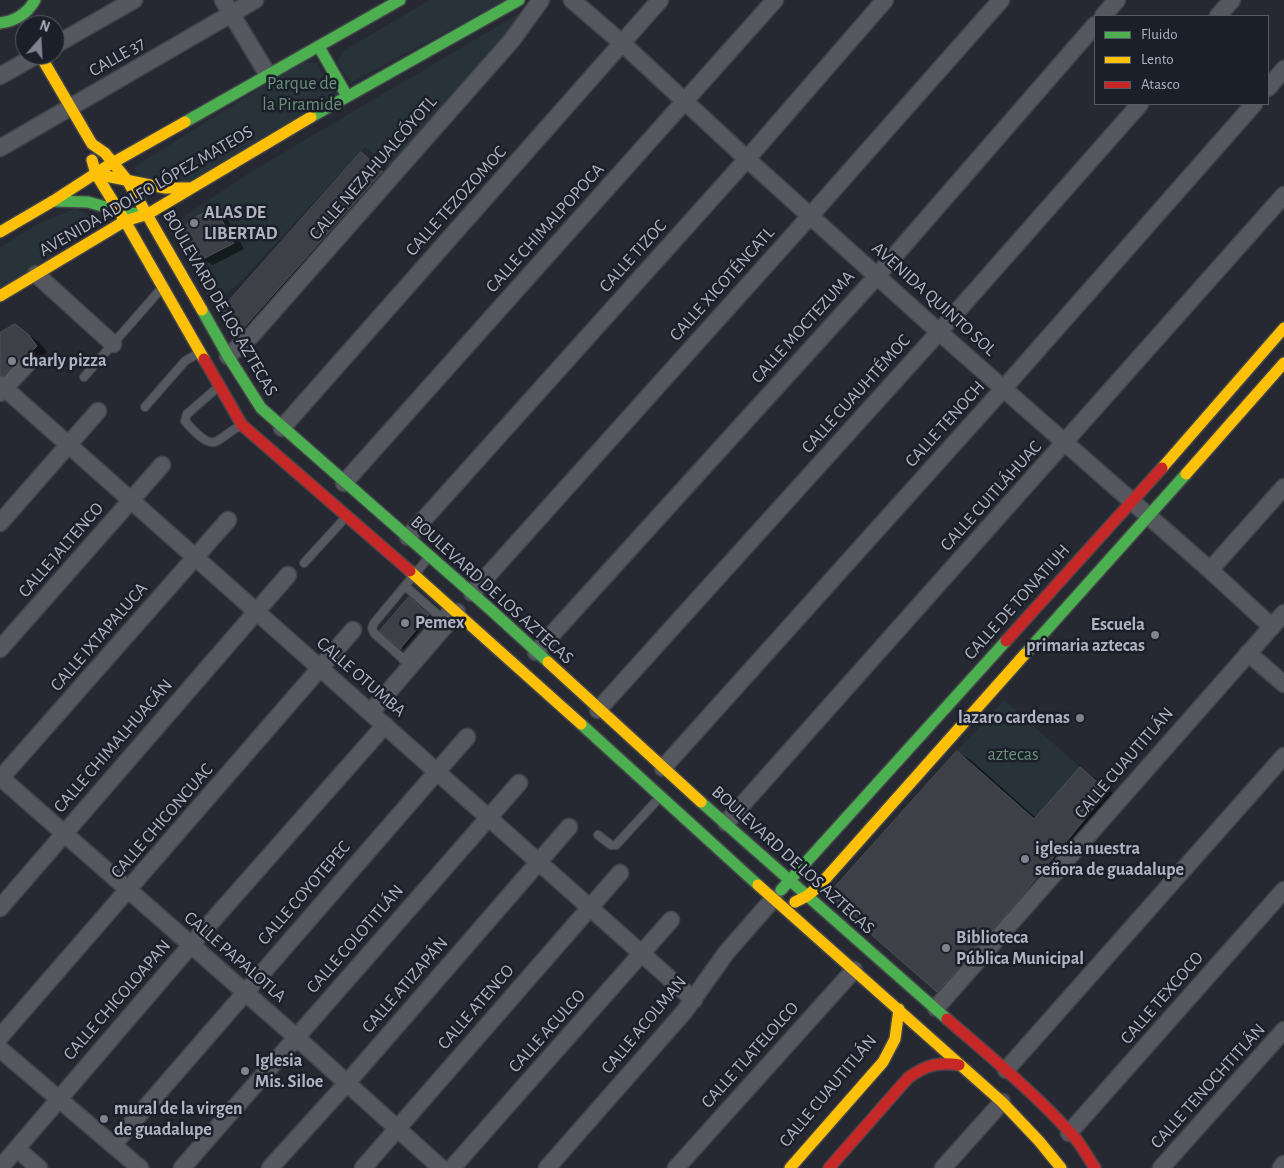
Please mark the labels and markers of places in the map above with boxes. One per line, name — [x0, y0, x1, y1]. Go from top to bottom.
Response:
place label: ALAS DE LIBERTAD — [204, 202, 278, 244]
marker: ALAS DE LIBERTAD — [188, 217, 200, 229]
place label: charly pizza — [22, 350, 107, 372]
marker: charly pizza — [6, 355, 18, 367]
place label: Pemex — [415, 612, 464, 634]
place label: Escuela primaria aztecas — [1026, 614, 1145, 656]
marker: Pemex — [399, 617, 411, 629]
marker: Escuela primaria aztecas — [1149, 629, 1161, 641]
place label: lazaro cardenas — [958, 707, 1070, 729]
marker: lazaro cardenas — [1074, 712, 1086, 724]
place label: iglesia nuestra señora de guadalupe — [1035, 838, 1184, 881]
marker: iglesia nuestra señora de guadalupe — [1019, 853, 1031, 865]
place label: Biblioteca Pública Municipal — [956, 927, 1084, 970]
marker: Biblioteca Pública Municipal — [940, 942, 952, 954]
place label: Iglesia Mis. Siloe — [255, 1050, 323, 1092]
marker: Iglesia Mis. Siloe — [239, 1065, 251, 1077]
place label: mural de la virgen de guadalupe — [114, 1098, 243, 1140]
marker: mural de la virgen de guadalupe — [98, 1113, 110, 1125]

